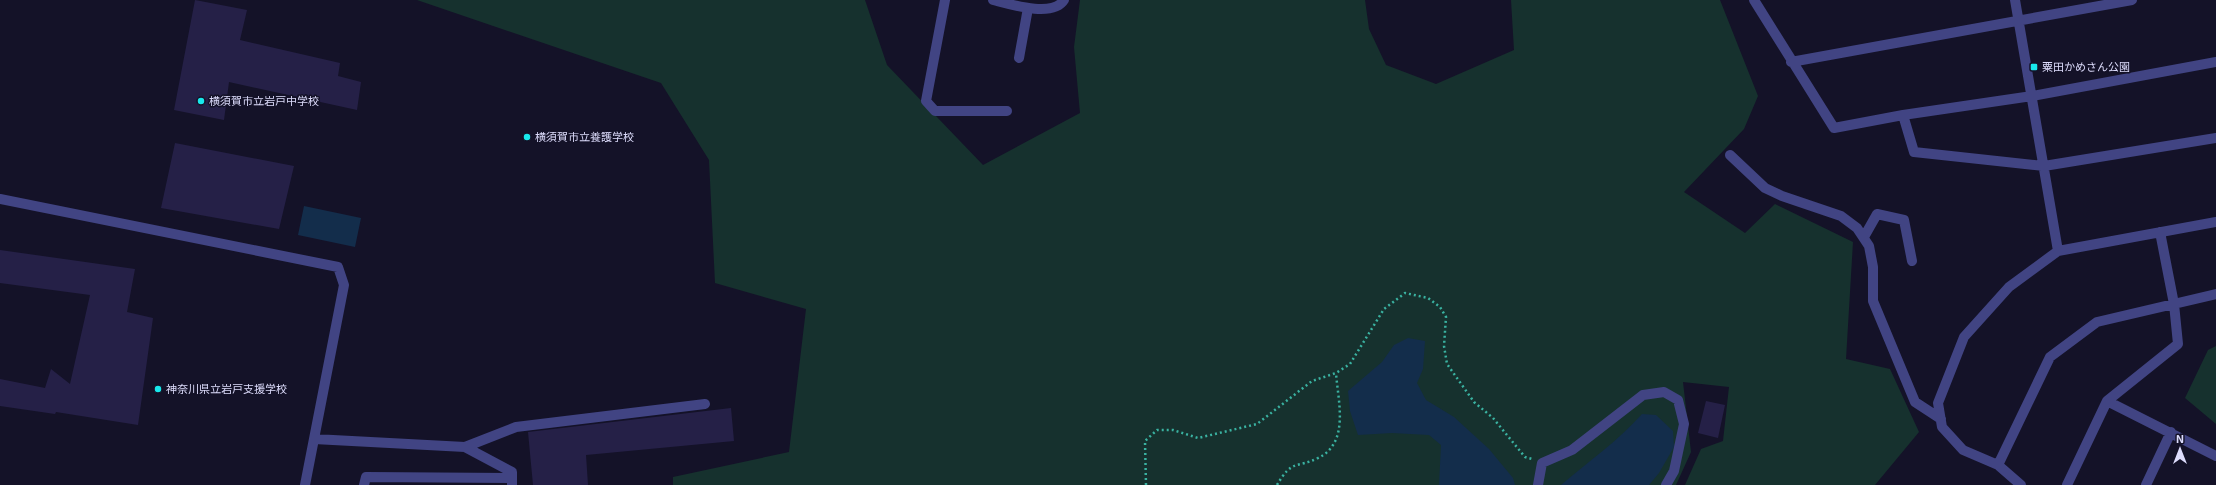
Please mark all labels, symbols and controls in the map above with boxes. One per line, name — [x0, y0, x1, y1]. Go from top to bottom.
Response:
place label: 粟田かめさん公園 — [2042, 60, 2130, 73]
marker: 粟田かめさん公園 — [2029, 62, 2039, 72]
place label: 横須賀市立岩戸中学校 — [209, 94, 319, 107]
marker: 横須賀市立岩戸中学校 — [196, 96, 206, 106]
place label: 横須賀市立養護学校 — [535, 130, 634, 143]
marker: 横須賀市立養護学校 — [522, 132, 532, 142]
place label: 神奈川県立岩戸支援学校 — [166, 382, 287, 395]
marker: 神奈川県立岩戸支援学校 — [153, 384, 163, 394]
north arrow — [2160, 429, 2200, 469]
text: N — [2176, 432, 2184, 445]

